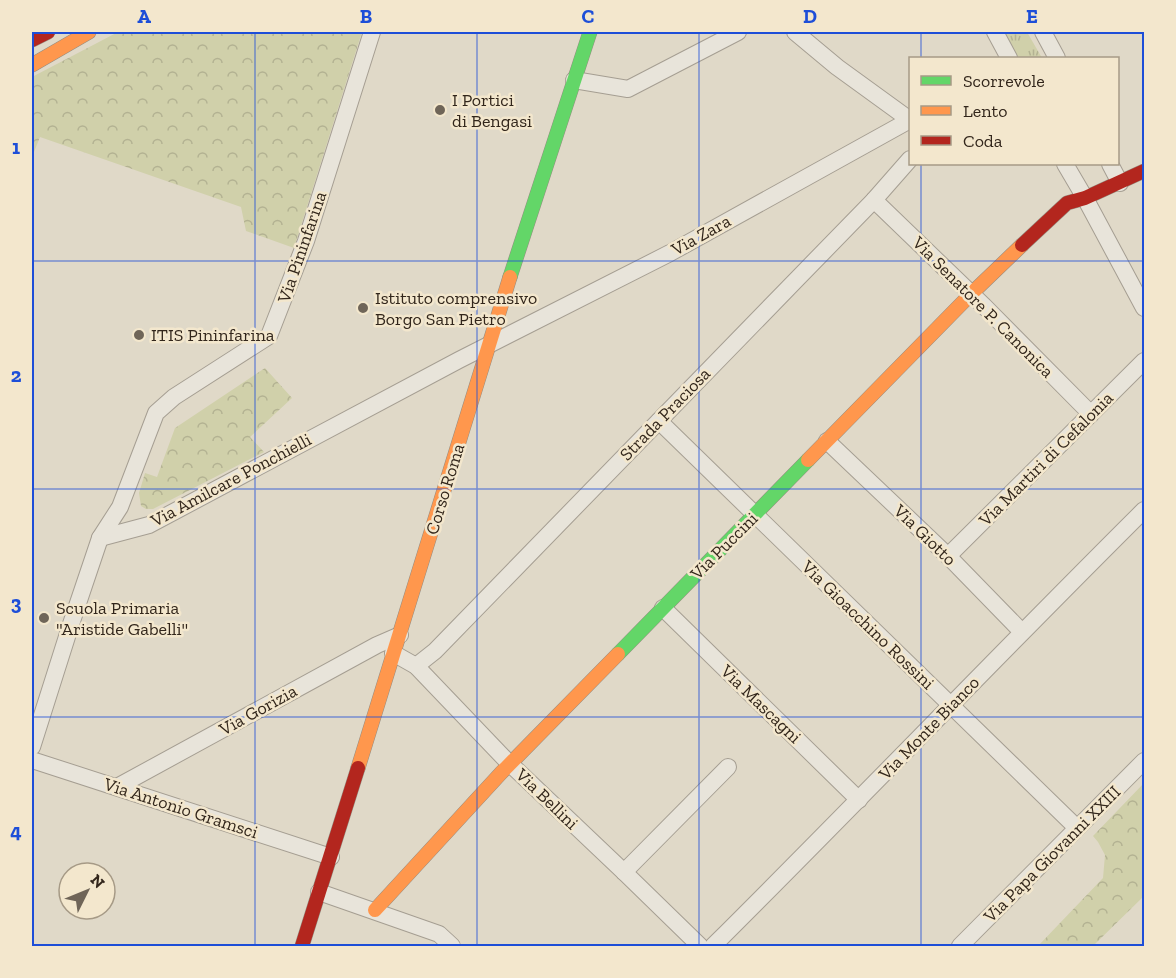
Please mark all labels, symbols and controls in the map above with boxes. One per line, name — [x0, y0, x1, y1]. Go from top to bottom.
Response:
text: A — [137, 4, 151, 28]
text: B — [360, 4, 372, 28]
text: C — [582, 4, 595, 28]
text: D — [803, 4, 817, 28]
text: E — [1026, 4, 1038, 28]
legend — [909, 57, 1119, 165]
text: Scorrevole — [963, 70, 1045, 92]
place label: I Portici di Bengasi — [452, 89, 532, 132]
text: Lento — [963, 100, 1008, 122]
marker: I Portici di Bengasi — [433, 103, 447, 117]
text: Coda — [963, 130, 1003, 152]
text: 1 — [12, 135, 20, 159]
street label: Via Pininfarina — [272, 188, 331, 306]
street label: Via Zara — [667, 210, 735, 261]
street label: Via Senatore P. Canonica — [907, 231, 1059, 383]
place label: Istituto comprensivo Borgo San Pietro — [375, 287, 537, 330]
marker: Istituto comprensivo Borgo San Pietro — [356, 301, 370, 315]
place label: ITIS Pininfarina — [151, 324, 275, 346]
marker: ITIS Pininfarina — [132, 328, 146, 342]
text: 2 — [11, 363, 22, 387]
street label: Strada Praciosa — [615, 363, 715, 465]
street label: Via Martiri di Cefalonia — [973, 387, 1118, 532]
street label: Via Amilcare Ponchielli — [146, 428, 315, 532]
street label: Corso Roma — [421, 441, 469, 537]
street label: Via Giotto — [888, 499, 961, 570]
street label: Via Puccini — [685, 508, 762, 585]
street label: Via Gioacchino Rossini — [796, 555, 939, 694]
text: 3 — [11, 591, 22, 615]
place label: Scuola Primaria "Aristide Gabelli" — [56, 597, 188, 640]
marker: Scuola Primaria "Aristide Gabelli" — [37, 611, 51, 625]
street label: Via Mascagni — [715, 659, 806, 748]
street label: Via Monte Bianco — [873, 672, 984, 785]
street label: Via Gorizia — [214, 680, 301, 741]
street label: Via Bellini — [510, 763, 583, 834]
street label: Via Antonio Gramsci — [100, 772, 261, 843]
street label: Via Papa Giovanni XXIII — [978, 781, 1125, 928]
text: 4 — [10, 819, 22, 843]
north arrow — [57, 861, 117, 921]
text: N — [87, 870, 109, 892]

